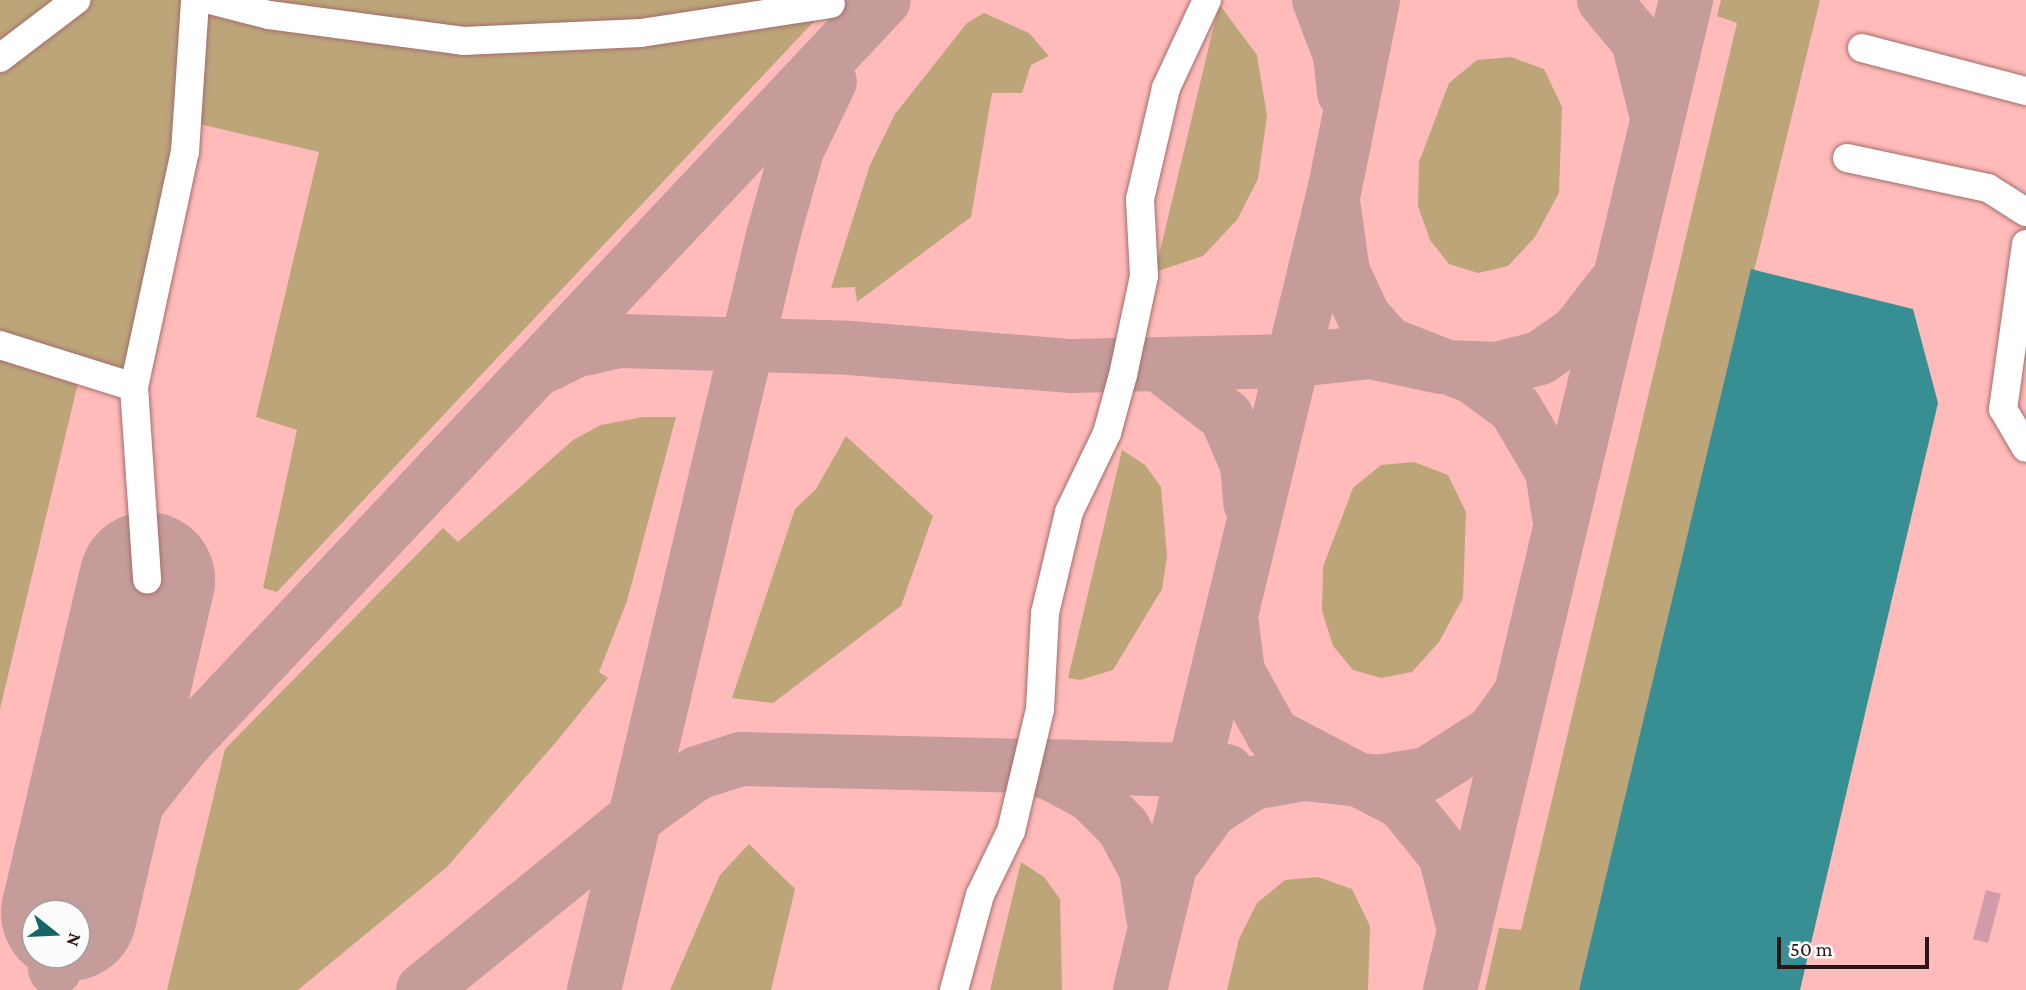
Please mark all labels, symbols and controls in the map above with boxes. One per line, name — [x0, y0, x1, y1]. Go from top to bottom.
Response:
north arrow — [21, 899, 91, 969]
scale bar — [1781, 923, 1933, 967]
text: N — [63, 931, 87, 949]
text: 50 m — [1790, 937, 1833, 961]

